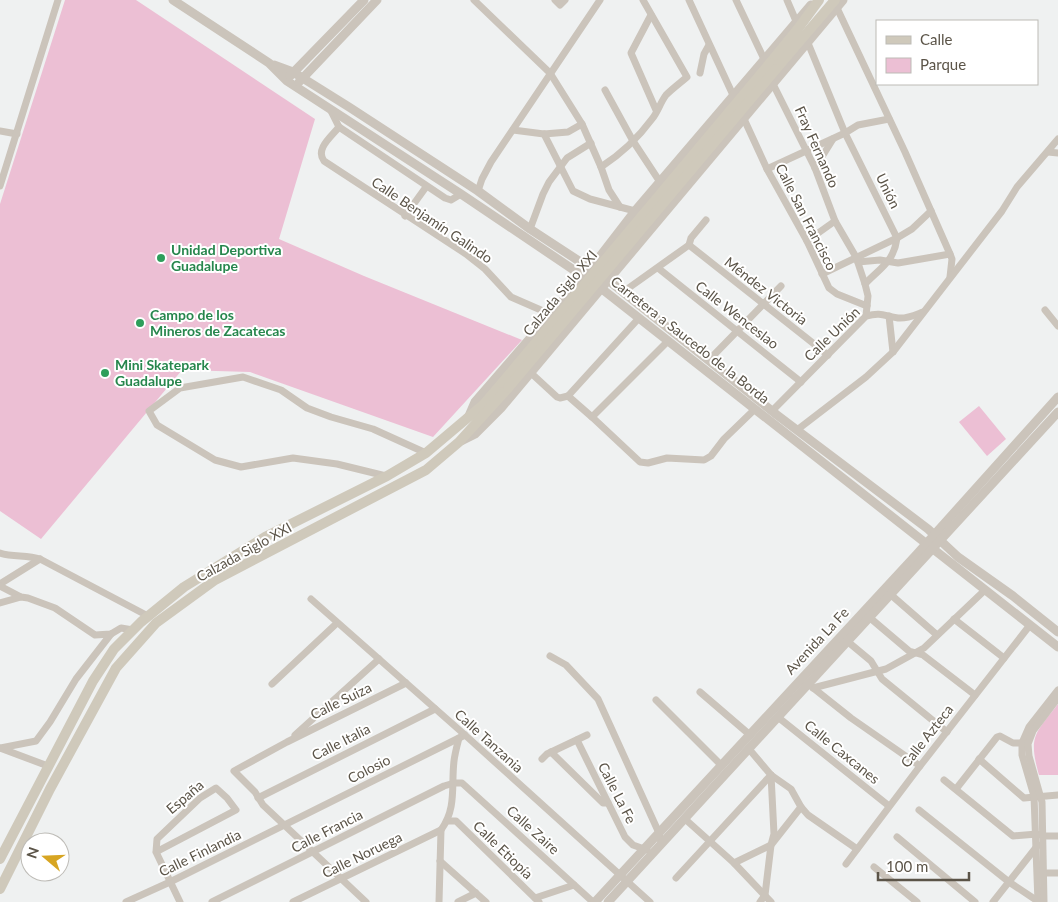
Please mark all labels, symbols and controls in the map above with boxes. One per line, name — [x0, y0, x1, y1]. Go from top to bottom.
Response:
legend — [876, 20, 1038, 85]
text: Calle — [920, 30, 953, 48]
text: Parque — [920, 55, 966, 73]
street label: Fray Fernando — [792, 103, 843, 190]
street label: Calle San Francisco — [772, 161, 841, 273]
street label: Unión — [873, 170, 904, 211]
street label: Calle Benjamín Galindo — [369, 173, 496, 266]
place label: Unidad Deportiva Guadalupe — [171, 241, 282, 274]
street label: Calzada Siglo XXI — [519, 246, 600, 339]
marker: Unidad Deportiva Guadalupe — [155, 252, 167, 264]
street label: Méndez Victoria — [721, 253, 811, 328]
street label: Carretera a Saucedo de la Borda — [608, 272, 773, 407]
street label: Calle Wenceslao — [692, 277, 782, 352]
street label: Calle Unión — [800, 303, 863, 364]
place label: Campo de los Mineros de Zacatecas — [150, 306, 285, 339]
marker: Campo de los Mineros de Zacatecas — [134, 317, 146, 329]
place label: Mini Skatepark Guadalupe — [115, 356, 210, 389]
marker: Mini Skatepark Guadalupe — [99, 367, 111, 379]
street label: Calzada Siglo XXI — [193, 518, 294, 585]
street label: Avenida La Fe — [781, 604, 852, 678]
street label: Calle Suiza — [307, 678, 374, 723]
street label: Calle Azteca — [897, 701, 956, 771]
street label: Calle Tanzania — [452, 705, 527, 776]
street label: Calle Caxcanes — [801, 716, 883, 787]
street label: Calle Italia — [309, 720, 373, 763]
street label: Colosio — [345, 751, 393, 787]
street label: Calle La Fe — [595, 759, 640, 826]
street label: España — [163, 776, 207, 817]
street label: Calle Zaire — [504, 802, 563, 858]
street label: Calle Francia — [288, 805, 365, 856]
street label: Calle Etiopía — [470, 817, 537, 882]
street label: Calle Finlandia — [156, 825, 244, 880]
street label: Calle Noruega — [319, 828, 405, 881]
north arrow — [20, 832, 70, 882]
text: N — [22, 845, 42, 860]
scale bar — [878, 850, 969, 882]
text: 100 m — [886, 857, 928, 875]

